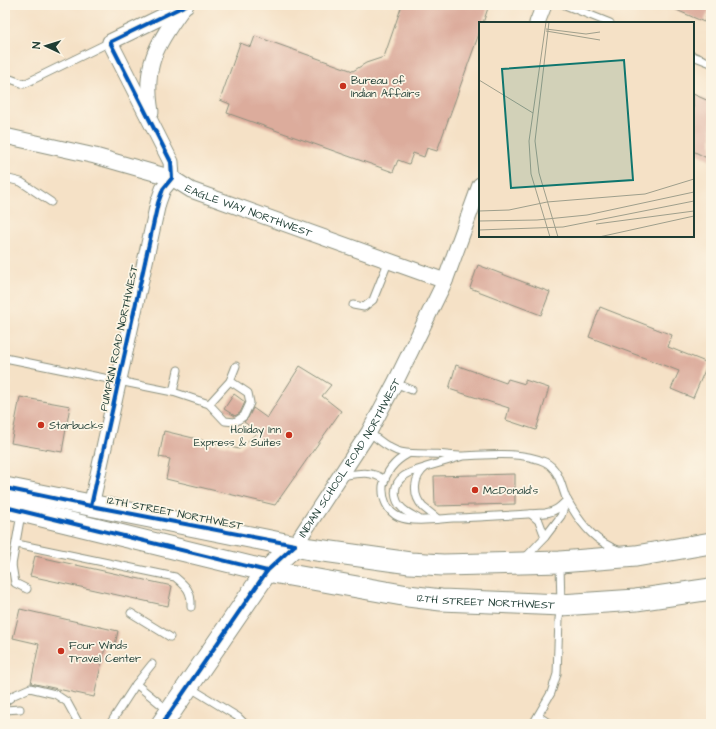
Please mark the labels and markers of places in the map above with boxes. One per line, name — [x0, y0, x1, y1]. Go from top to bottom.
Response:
place label: Bureau of Indian Affairs — [351, 73, 420, 101]
marker: Bureau of Indian Affairs — [338, 81, 348, 91]
place label: Starbucks — [49, 418, 104, 433]
marker: Starbucks — [36, 420, 46, 430]
place label: Holiday Inn Express & Suites — [194, 422, 281, 450]
marker: Holiday Inn Express & Suites — [284, 430, 294, 440]
place label: McDonald's — [483, 483, 539, 498]
marker: McDonald's — [470, 485, 480, 495]
place label: Four Winds Travel Center — [69, 638, 141, 666]
marker: Four Winds Travel Center — [56, 646, 66, 656]

